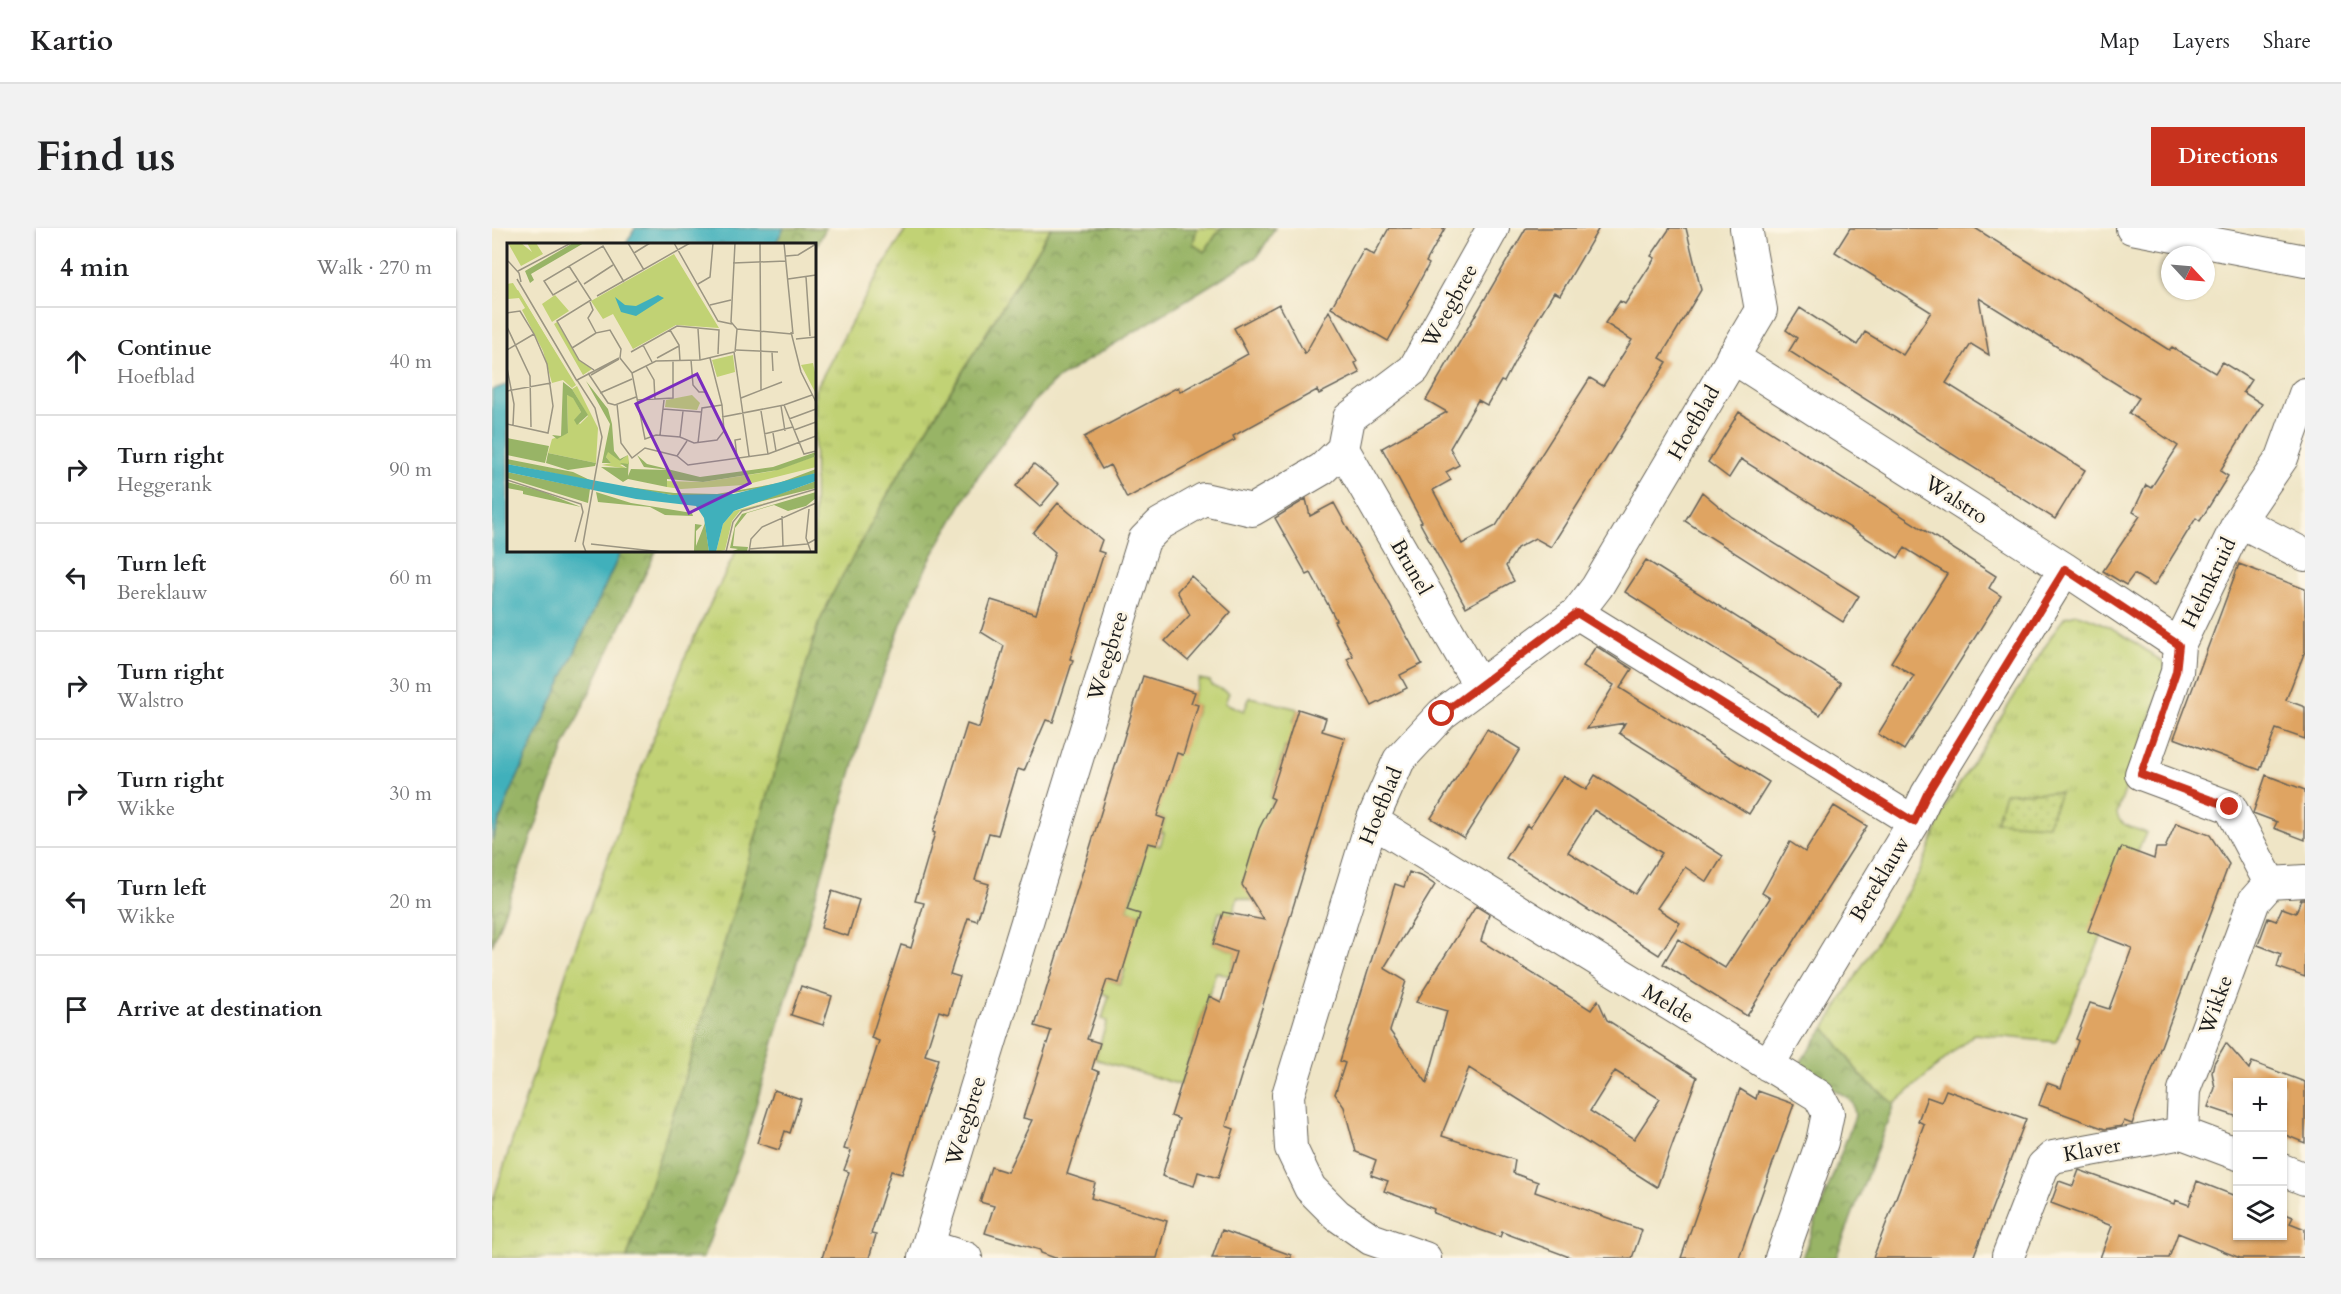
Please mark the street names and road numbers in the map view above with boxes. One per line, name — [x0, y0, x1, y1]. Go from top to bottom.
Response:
street label: Weegbree — [1415, 259, 1485, 354]
street label: Hoefblad — [1661, 380, 1727, 466]
street label: Walstro — [1918, 468, 1993, 531]
street label: Helmkruid — [2175, 533, 2243, 633]
street label: Brunel — [1383, 534, 1439, 600]
street label: Weegbree — [1080, 608, 1135, 705]
street label: Hoefblad — [1352, 763, 1410, 849]
street label: Bereklauw — [1843, 831, 1917, 927]
street label: Wikke — [2192, 971, 2240, 1040]
street label: Melde — [1637, 977, 1699, 1031]
street label: Weegbree — [938, 1073, 993, 1170]
street label: Klaver — [2061, 1131, 2123, 1169]

